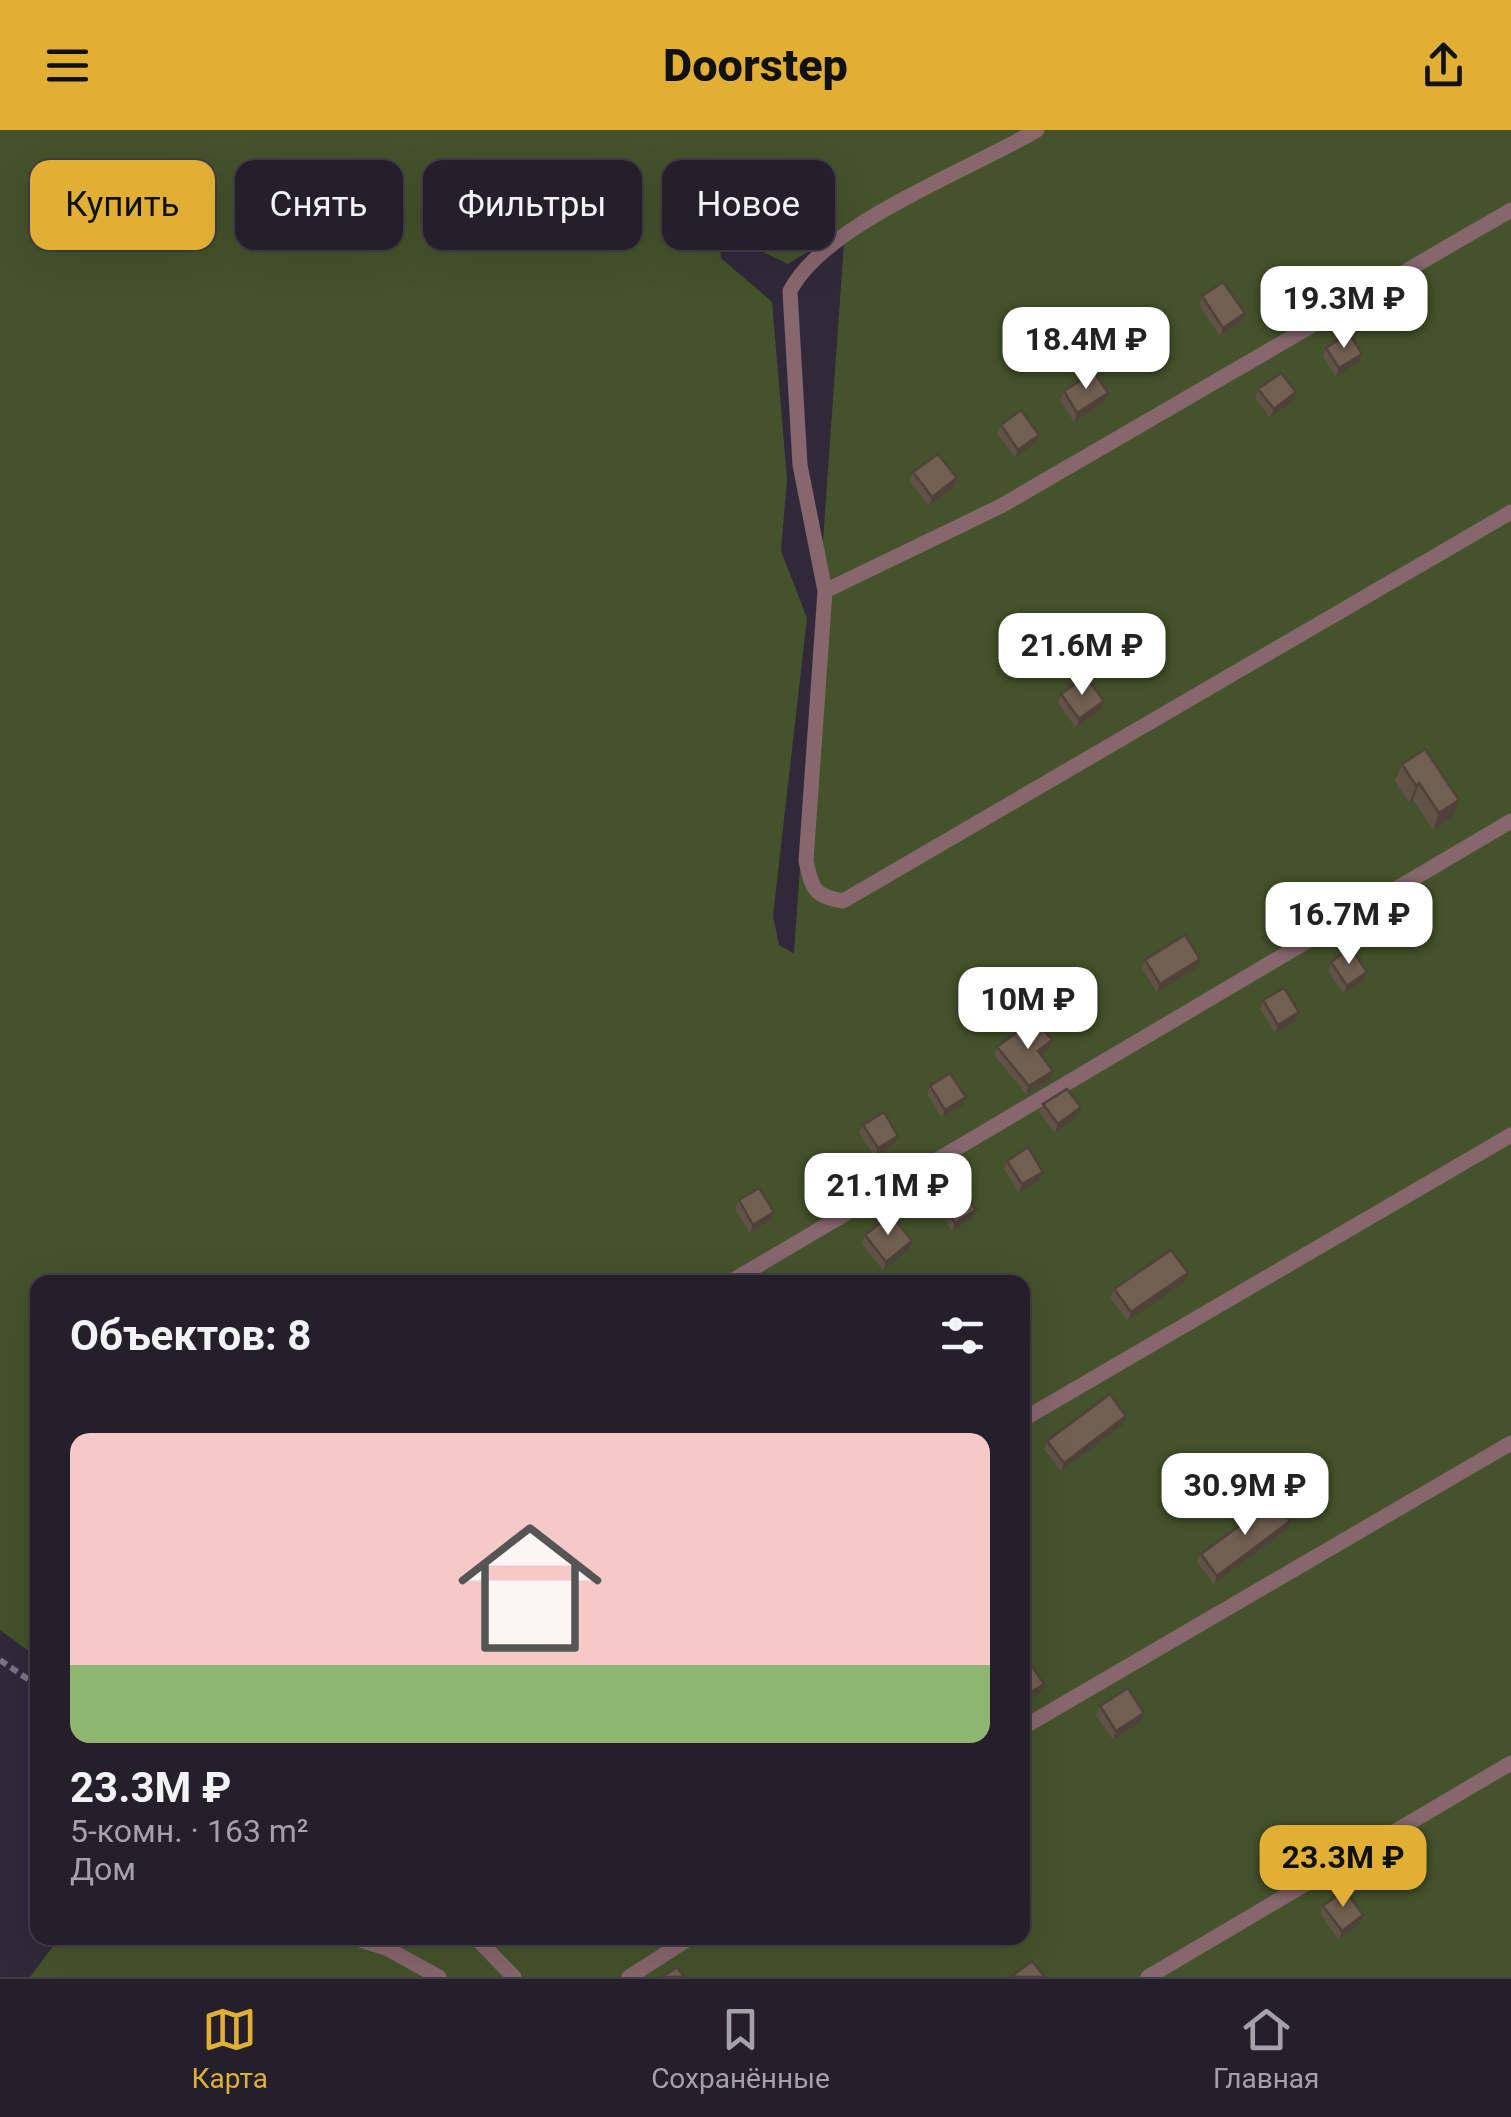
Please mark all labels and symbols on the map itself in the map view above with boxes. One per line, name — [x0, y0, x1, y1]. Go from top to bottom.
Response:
pin: 19.3M ₽ — [1252, 266, 1436, 351]
pin: 18.4M ₽ — [994, 307, 1178, 392]
pin: 21.6M ₽ — [990, 613, 1174, 698]
pin: 16.7M ₽ — [1257, 882, 1441, 967]
pin: 10M ₽ — [958, 967, 1098, 1052]
pin: 21.1M ₽ — [796, 1153, 980, 1238]
pin: 30.9M ₽ — [1153, 1453, 1337, 1538]
pin: 23.3M ₽ — [1251, 1825, 1435, 1910]

